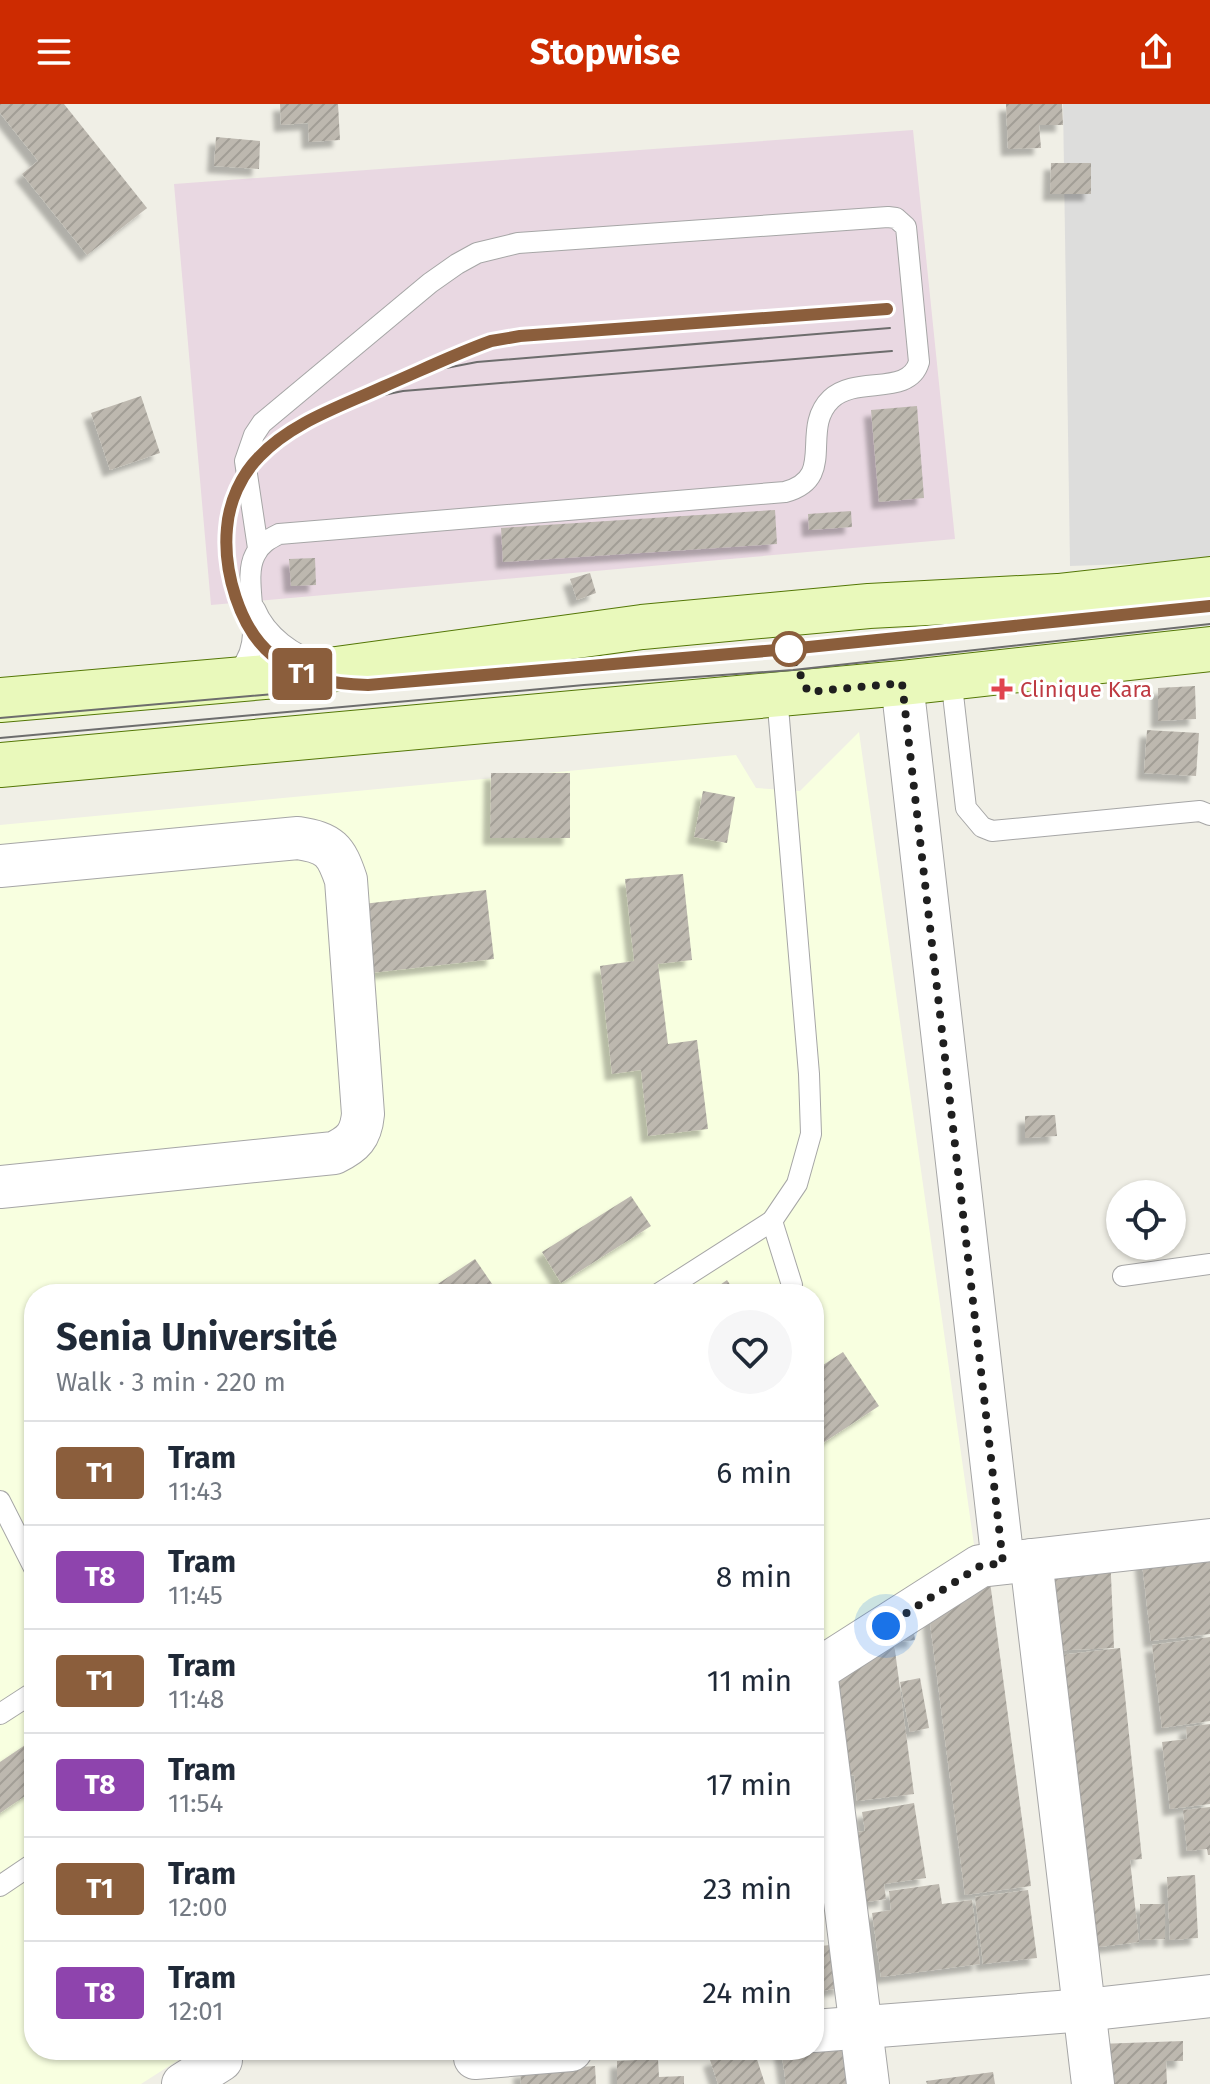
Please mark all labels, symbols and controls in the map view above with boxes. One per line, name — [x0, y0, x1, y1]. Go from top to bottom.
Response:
icon: menu — [32, 30, 76, 74]
text: Stopwise — [530, 30, 680, 74]
icon: share — [1134, 30, 1178, 74]
unlabelled marker — [772, 632, 806, 666]
line badge: T1 — [266, 648, 338, 700]
text: T1 — [288, 657, 316, 690]
place label: Clinique Kara — [1020, 676, 1152, 703]
marker: Clinique Kara — [991, 678, 1013, 700]
map controls — [1106, 1180, 1186, 1260]
button: locate — [1106, 1180, 1186, 1260]
button: heart — [708, 1310, 792, 1394]
text: Senia Université — [56, 1314, 338, 1360]
text: Walk · 3 min · 220 m — [56, 1367, 286, 1398]
text: Tram — [168, 1440, 236, 1476]
text: 6 min — [716, 1455, 792, 1491]
text: T1 — [86, 1456, 114, 1489]
text: 11:43 — [168, 1476, 223, 1507]
text: Tram — [168, 1544, 236, 1580]
text: 8 min — [716, 1559, 792, 1595]
text: T8 — [85, 1560, 115, 1593]
text: 11:45 — [168, 1580, 223, 1611]
your location — [866, 1606, 906, 1646]
text: Tram — [168, 1648, 236, 1684]
text: 11 min — [707, 1663, 792, 1699]
text: T1 — [86, 1664, 114, 1697]
text: 11:48 — [168, 1684, 224, 1715]
text: Tram — [168, 1752, 236, 1788]
text: 17 min — [706, 1767, 792, 1803]
text: T8 — [85, 1768, 115, 1801]
text: 11:54 — [168, 1788, 223, 1819]
text: Tram — [168, 1856, 236, 1892]
text: 23 min — [703, 1871, 792, 1907]
text: T1 — [86, 1872, 114, 1905]
text: 12:00 — [168, 1892, 227, 1923]
text: Tram — [168, 1960, 236, 1996]
text: 24 min — [702, 1975, 792, 2011]
text: T8 — [85, 1976, 115, 2009]
text: 12:01 — [168, 1996, 223, 2027]

